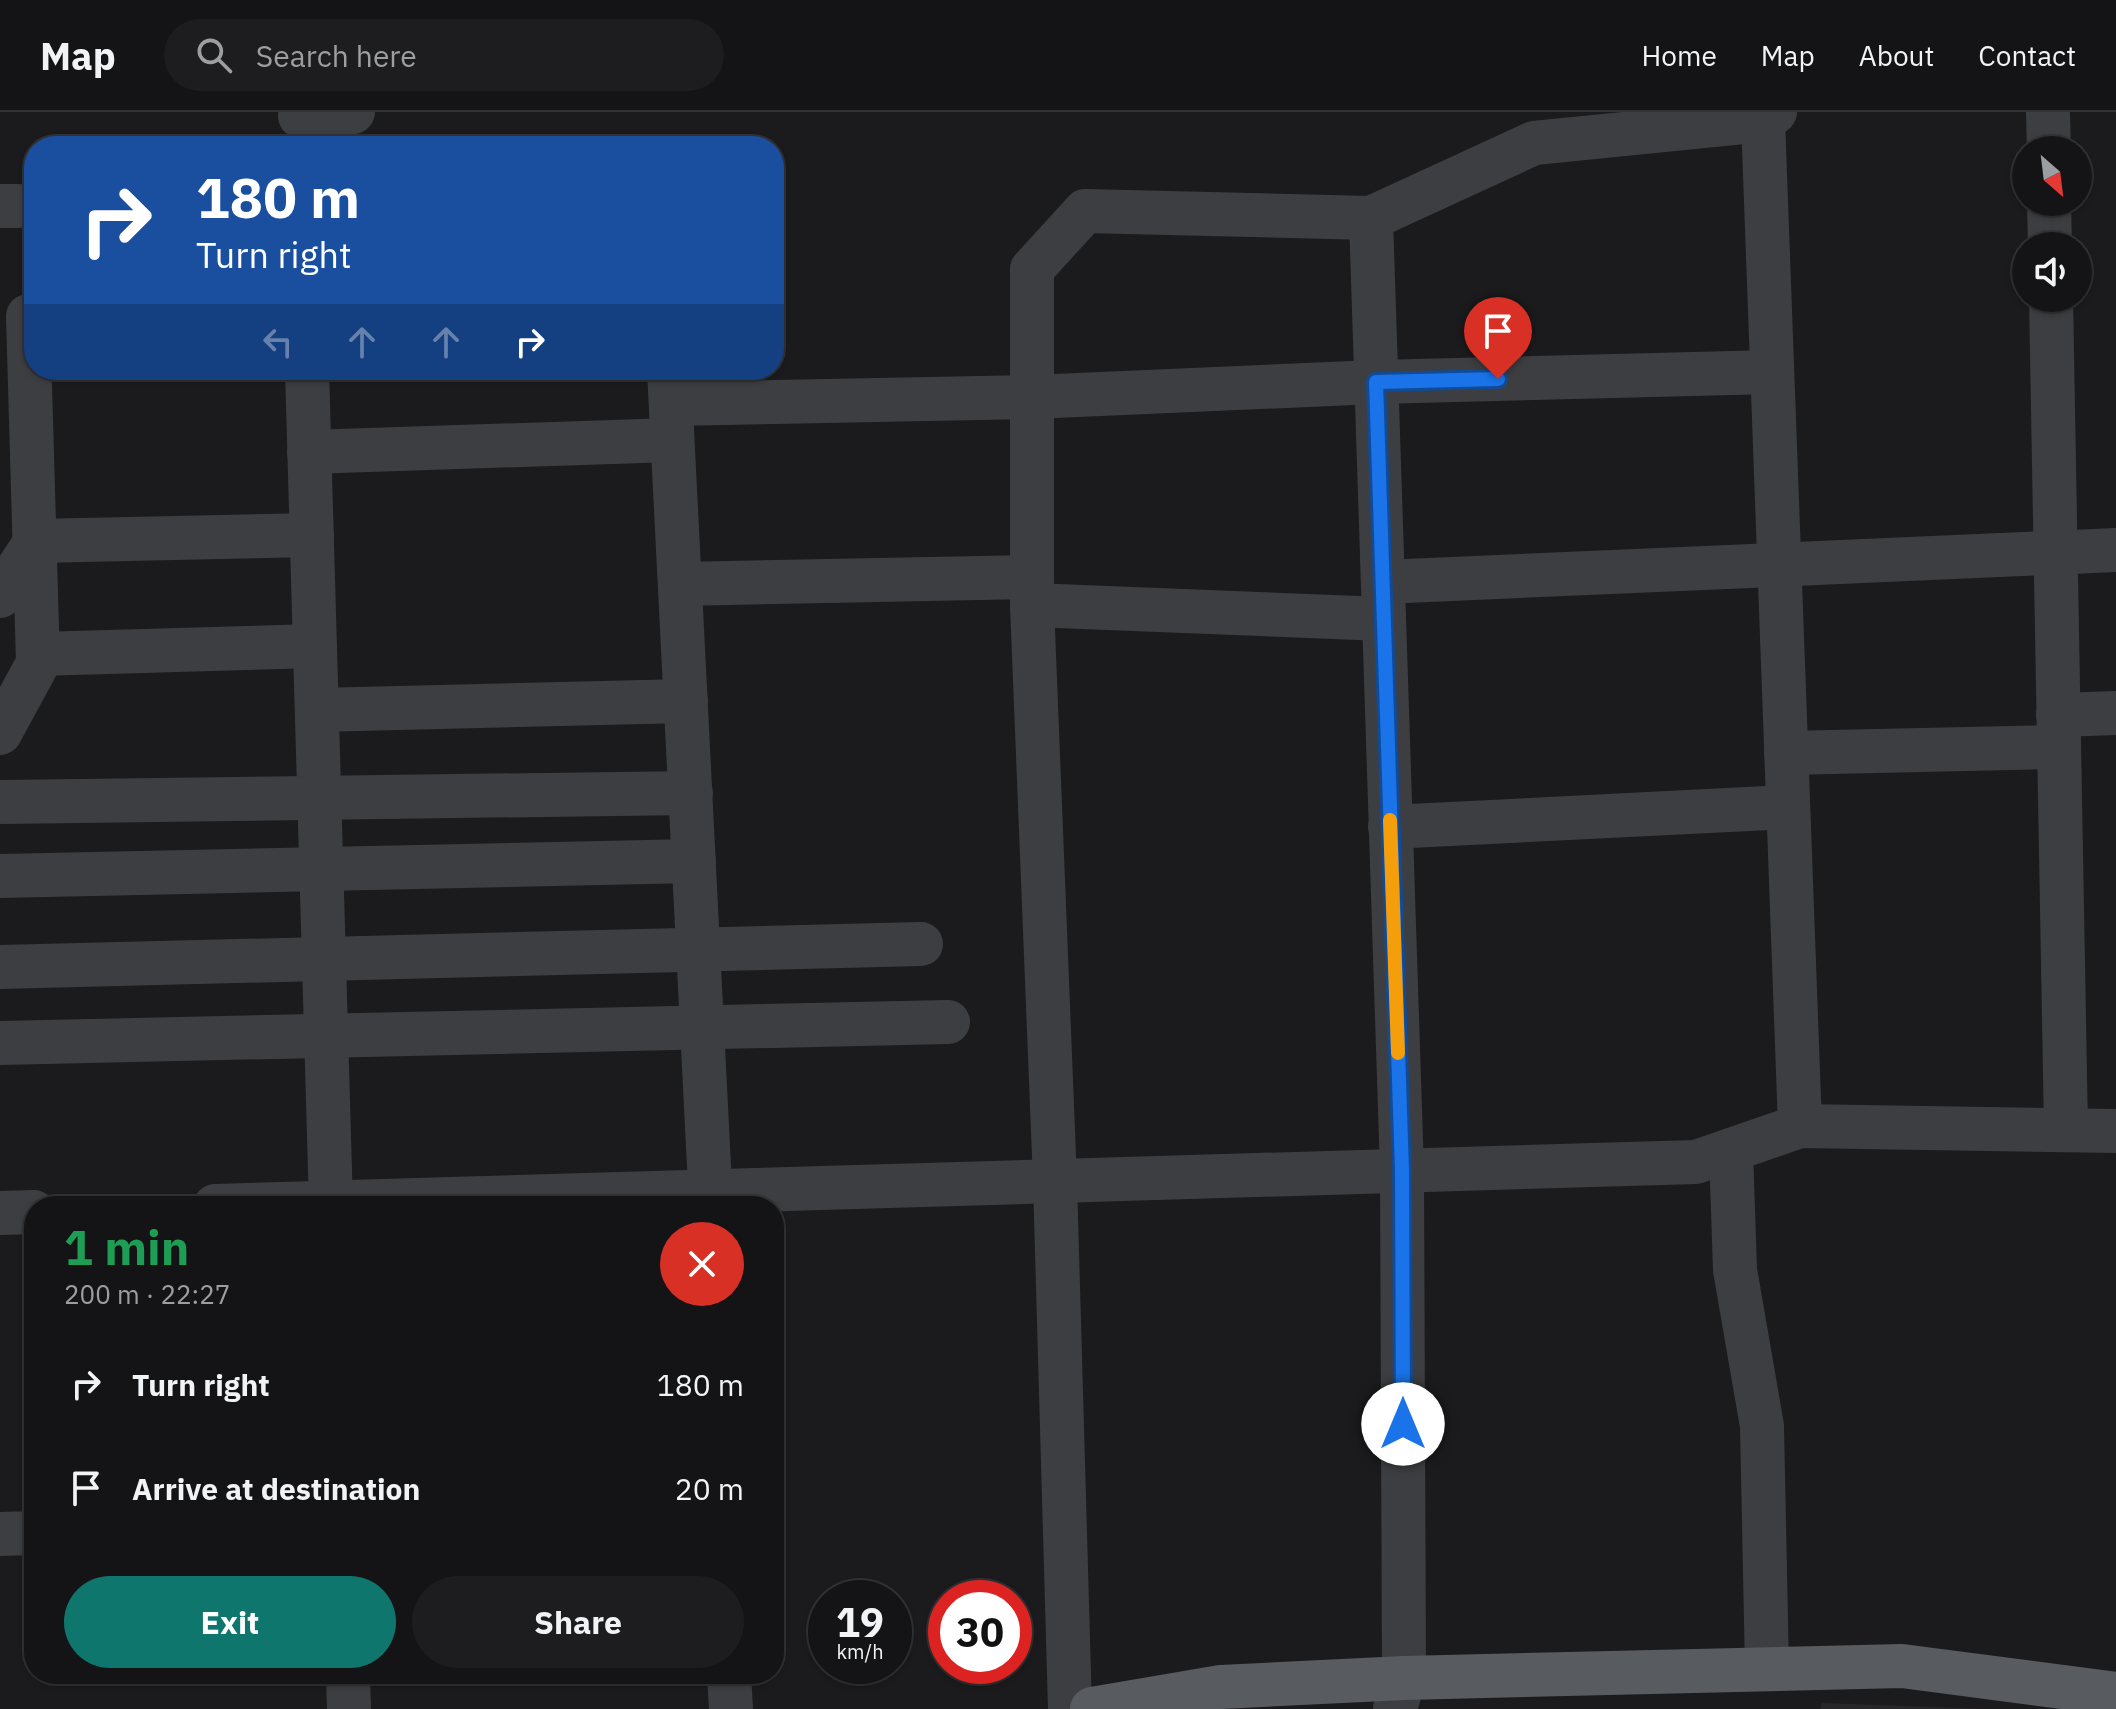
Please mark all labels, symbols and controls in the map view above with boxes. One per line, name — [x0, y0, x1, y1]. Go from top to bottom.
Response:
search box — [164, 19, 724, 91]
text: Map — [40, 31, 116, 80]
icon: search — [192, 33, 236, 77]
text: Search here — [256, 36, 417, 75]
text: Home — [1641, 37, 1717, 74]
text: Map — [1761, 37, 1815, 74]
text: About — [1859, 37, 1934, 74]
text: Contact — [1978, 37, 2076, 74]
north arrow — [2012, 136, 2092, 216]
map controls — [2012, 136, 2092, 312]
text: 180 m — [196, 161, 360, 233]
icon: right — [64, 168, 168, 272]
text: Turn right — [196, 231, 352, 278]
button: sound — [2012, 232, 2092, 312]
pin — [1464, 297, 1532, 379]
icon: arrive — [1476, 309, 1520, 353]
icon: left — [256, 320, 300, 364]
icon: ahead — [340, 320, 384, 364]
icon: ahead — [424, 320, 468, 364]
icon: right — [508, 320, 552, 364]
text: 1 min — [64, 1216, 189, 1278]
button: close — [660, 1222, 744, 1306]
text: 200 m · 22:27 — [64, 1277, 230, 1311]
icon: right — [64, 1362, 108, 1406]
text: Turn right — [132, 1365, 270, 1404]
text: 180 m — [657, 1365, 744, 1404]
position arrow — [1361, 1382, 1445, 1466]
icon: arrive — [64, 1466, 108, 1510]
text: Arrive at destination — [132, 1469, 420, 1508]
text: 20 m — [675, 1469, 744, 1508]
button: Exit — [64, 1576, 396, 1668]
button: Share — [412, 1576, 744, 1668]
speed limit sign: 30 — [928, 1580, 1032, 1684]
text: 19 — [836, 1596, 884, 1648]
text: km/h — [836, 1638, 884, 1665]

